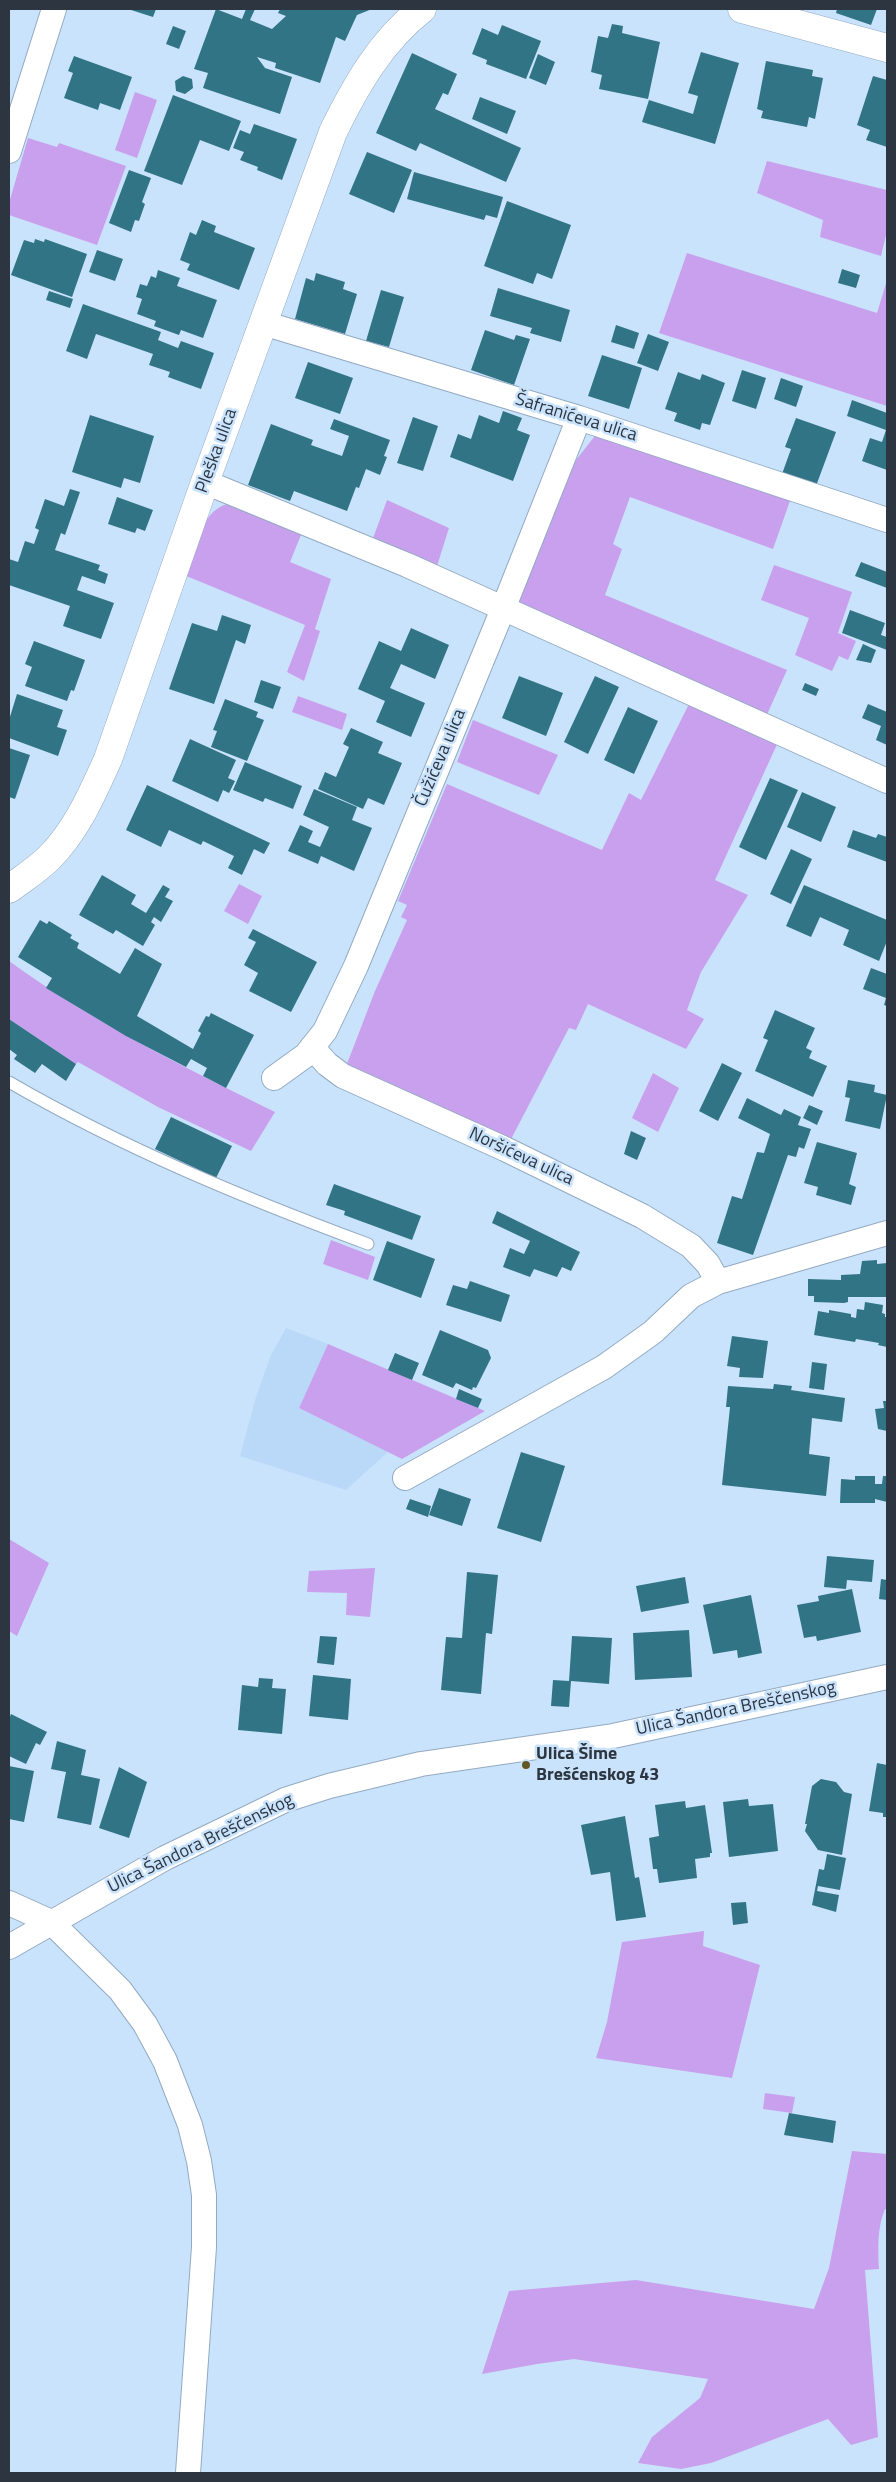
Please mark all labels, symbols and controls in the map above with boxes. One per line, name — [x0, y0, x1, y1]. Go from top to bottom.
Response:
street label: Šafranićeva ulica — [512, 389, 640, 447]
street label: Pleška ulica — [192, 406, 242, 496]
street label: Čužićeva ulica — [411, 706, 471, 810]
street label: Noršićeva ulica — [465, 1123, 577, 1191]
street label: Ulica Šandora Breščenskog — [634, 1677, 838, 1741]
place label: Ulica Šime Brešćenskog 43 — [536, 1744, 659, 1786]
marker: Ulica Šime Brešćenskog 43 — [520, 1759, 532, 1771]
street label: Ulica Šandora Breščenskog — [105, 1790, 297, 1898]

